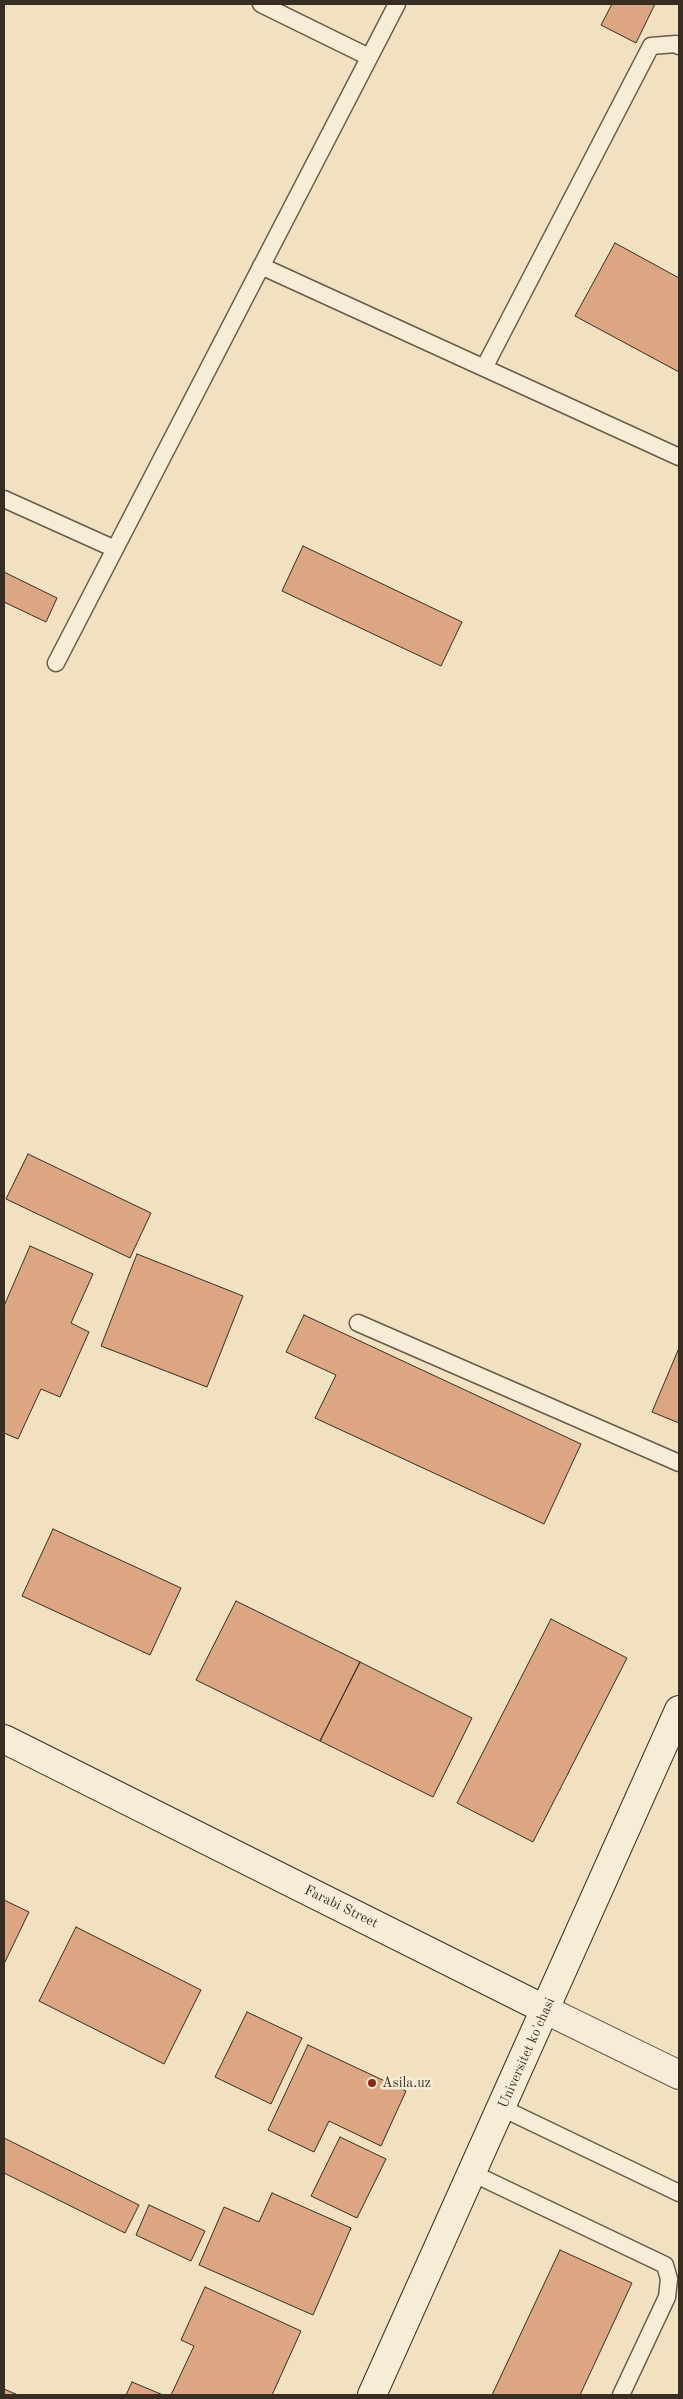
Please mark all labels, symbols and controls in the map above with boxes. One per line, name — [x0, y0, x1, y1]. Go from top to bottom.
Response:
street label: Farabi Street — [301, 1882, 381, 1932]
street label: Universitet ko'chasi — [495, 1995, 559, 2111]
place label: Asila.uz — [382, 2075, 431, 2091]
marker: Asila.uz — [366, 2077, 378, 2089]

